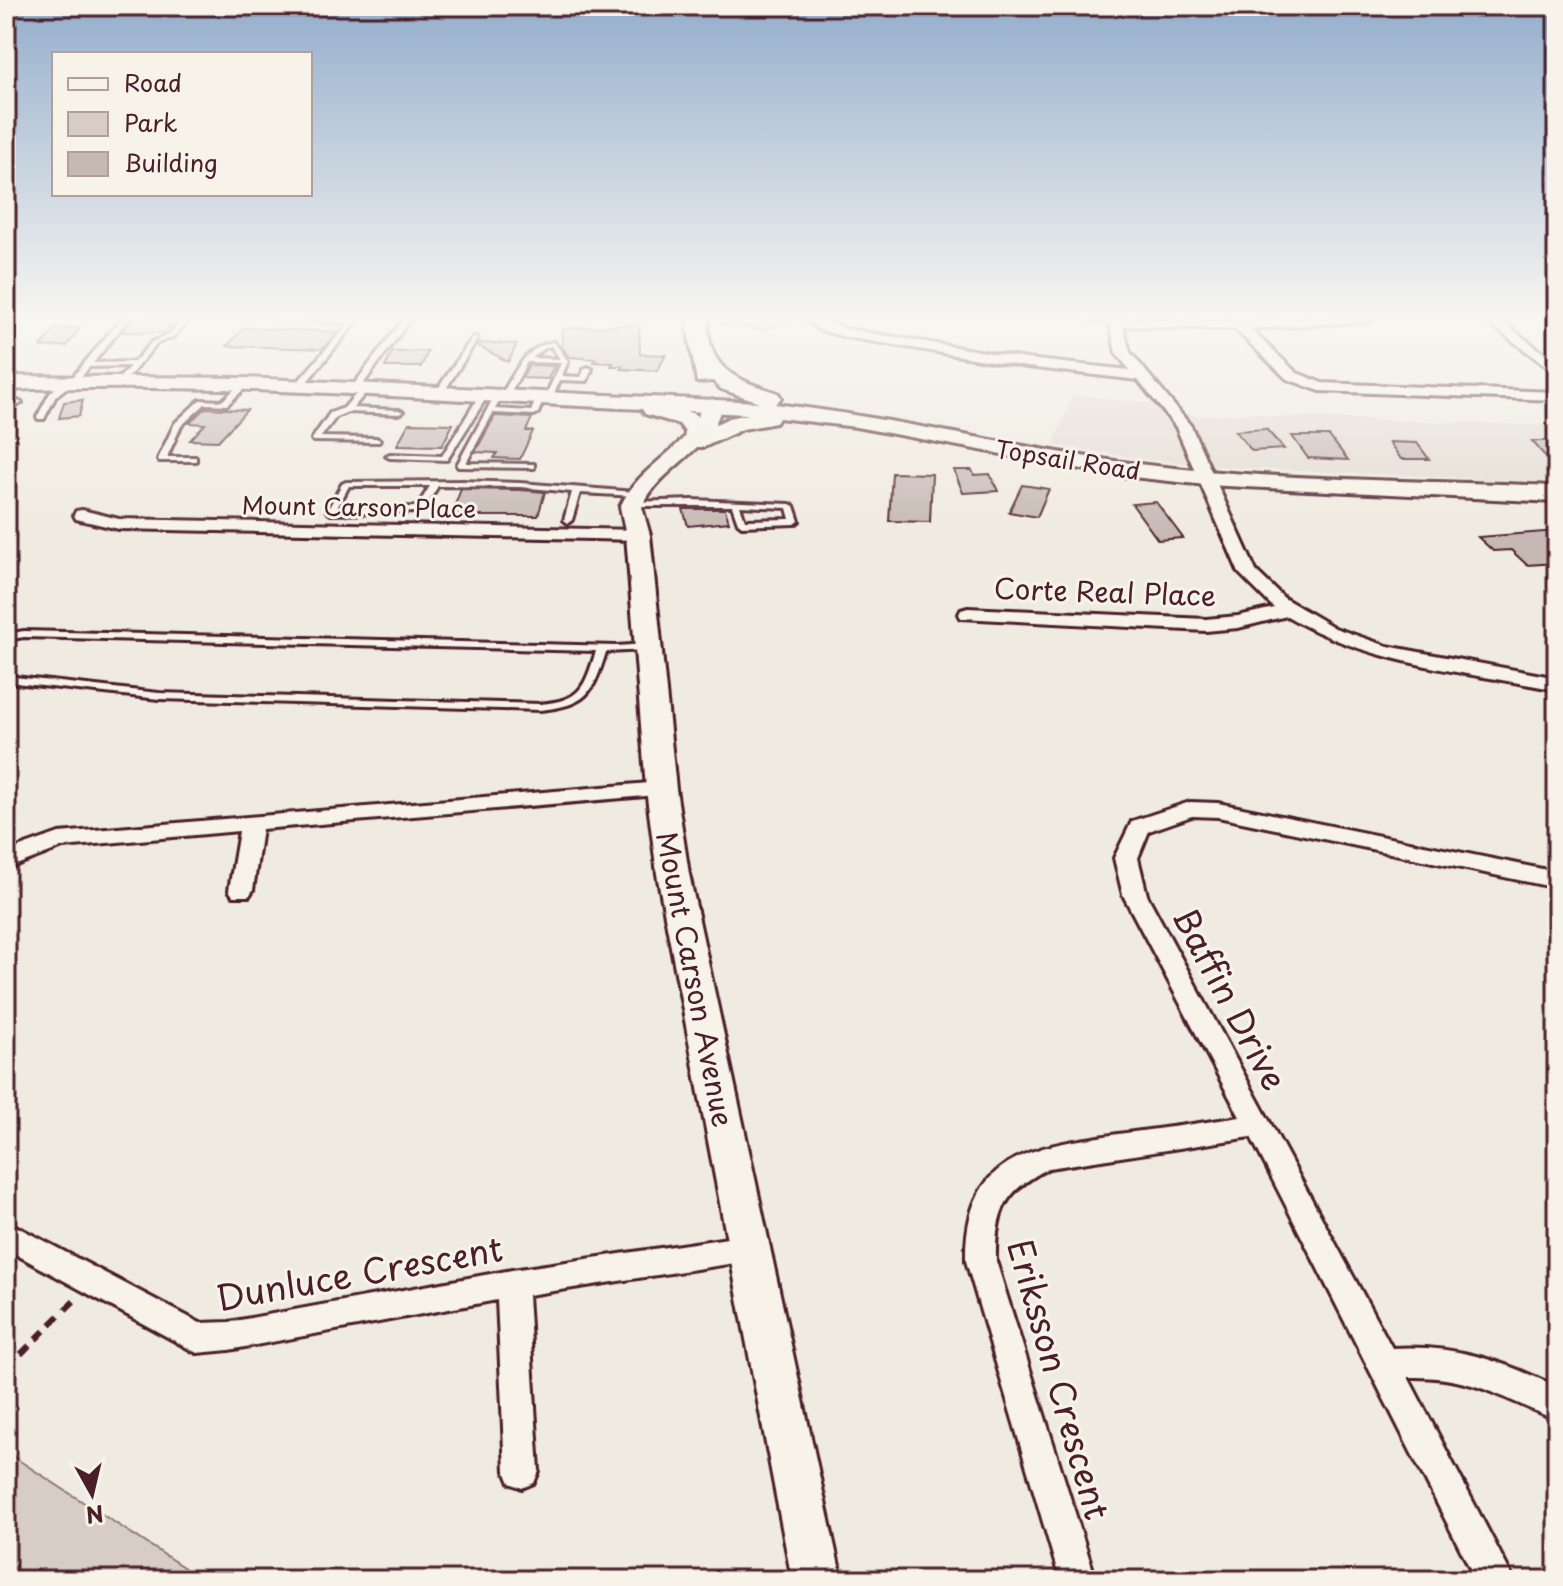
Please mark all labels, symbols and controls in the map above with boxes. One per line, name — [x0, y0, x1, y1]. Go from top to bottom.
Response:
legend — [52, 52, 312, 196]
text: Road — [124, 64, 182, 100]
text: Park — [124, 104, 178, 140]
text: Building — [124, 144, 218, 180]
street label: Topsail Road — [993, 430, 1143, 488]
street label: Mount Carson Place — [241, 486, 477, 526]
street label: Corte Real Place — [993, 566, 1217, 616]
street label: Mount Carson Avenue — [646, 828, 746, 1130]
street label: Baffin Drive — [1161, 897, 1301, 1099]
street label: Dunluce Crescent — [212, 1221, 506, 1323]
street label: Eriksson Crescent — [995, 1233, 1125, 1525]
north arrow — [52, 1454, 132, 1534]
text: N — [84, 1498, 106, 1533]

